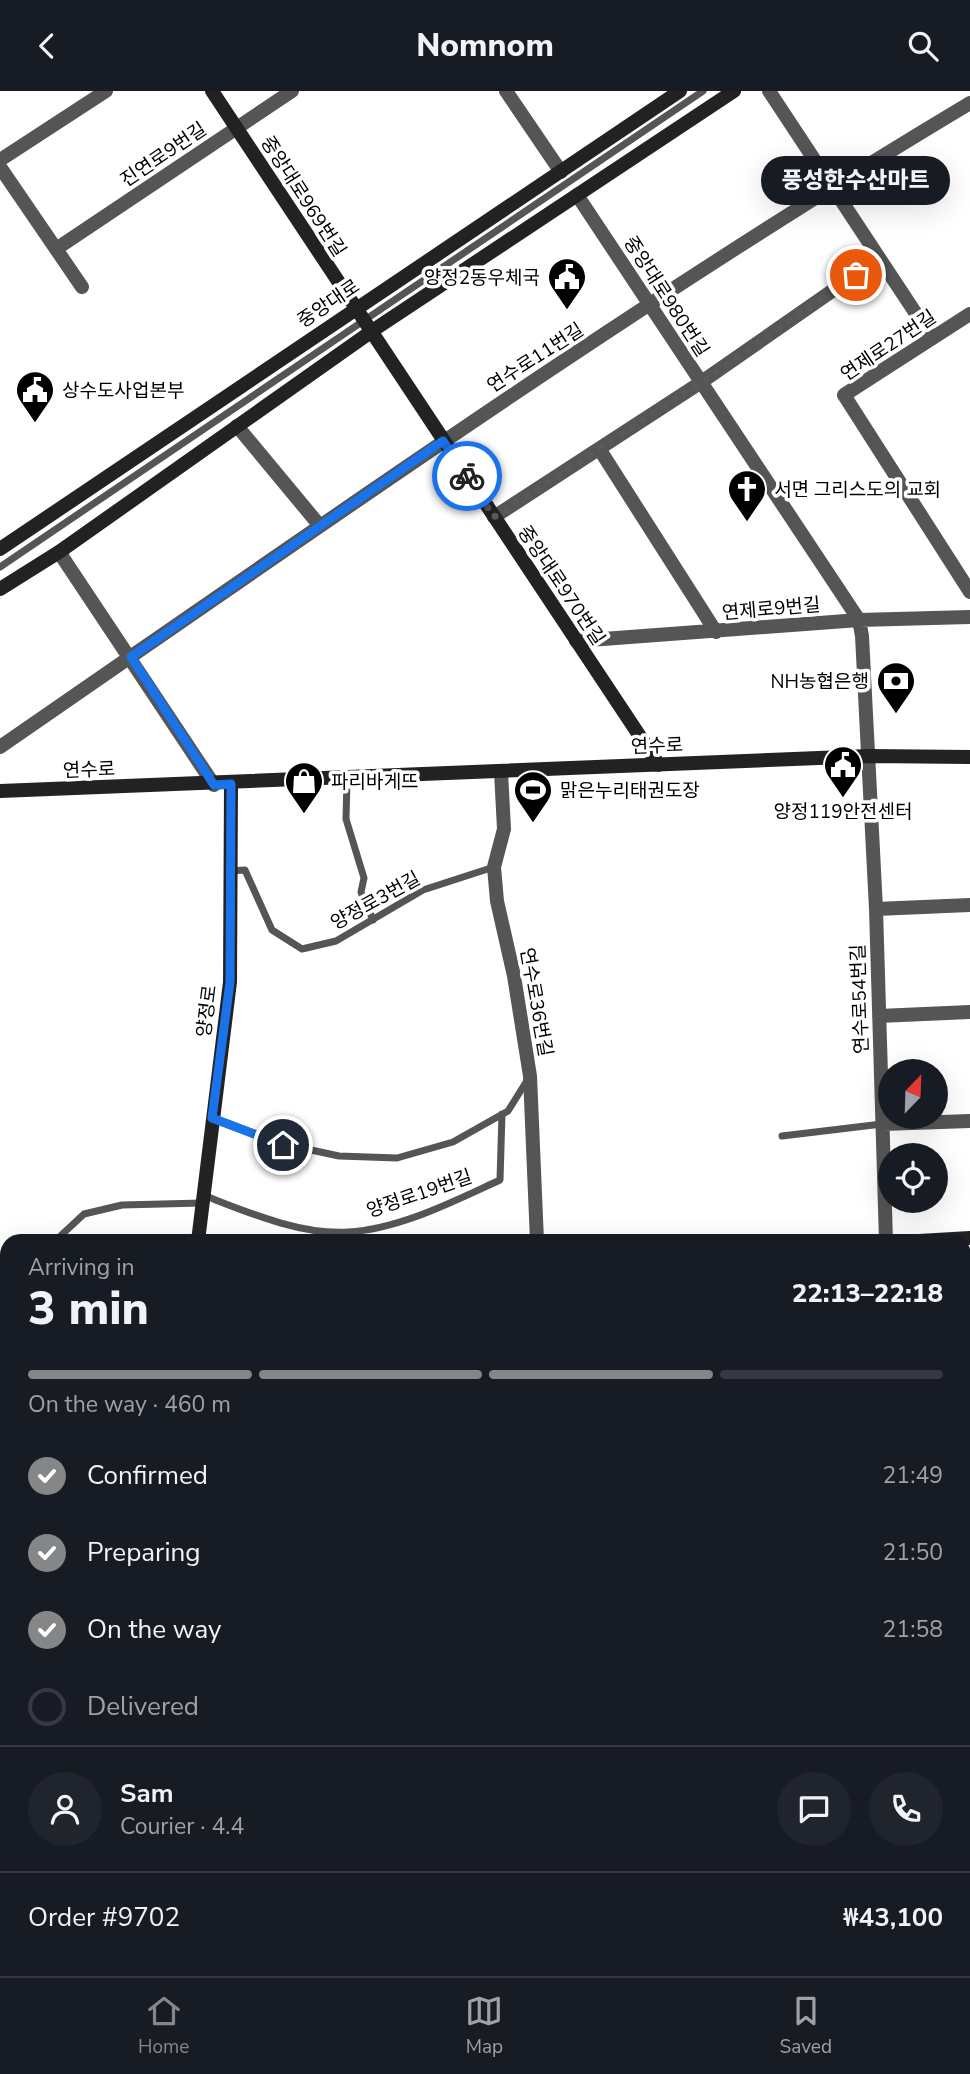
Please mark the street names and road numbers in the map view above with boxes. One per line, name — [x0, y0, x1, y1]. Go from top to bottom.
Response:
street label: 진연로9번길 — [115, 116, 212, 193]
street label: 중앙대로969번길 — [254, 131, 352, 262]
street label: 중앙대로980번길 — [617, 231, 715, 362]
street label: 중앙대로 — [292, 274, 365, 334]
street label: 연제로27번길 — [836, 304, 942, 387]
street label: 연수로11번길 — [482, 317, 589, 399]
street label: 중앙대로970번길 — [512, 521, 611, 650]
street label: 연제로9번길 — [721, 592, 821, 626]
street label: 연수로 — [630, 732, 684, 760]
street label: 연수로 — [62, 756, 116, 784]
street label: 양정로3번길 — [326, 866, 425, 936]
street label: 연수로54번길 — [845, 943, 875, 1054]
street label: 연수로36번길 — [514, 946, 558, 1059]
street label: 양정로 — [191, 984, 223, 1039]
street label: 양정로19번길 — [363, 1164, 476, 1224]

